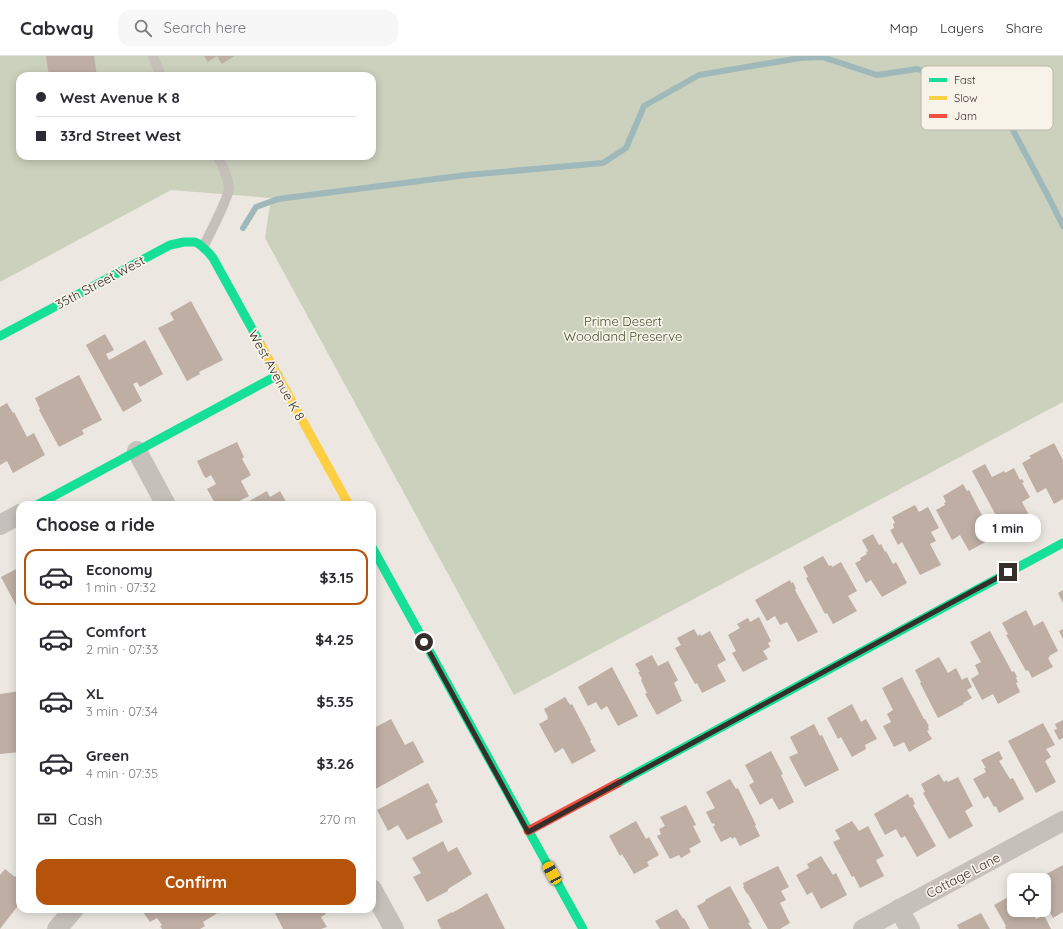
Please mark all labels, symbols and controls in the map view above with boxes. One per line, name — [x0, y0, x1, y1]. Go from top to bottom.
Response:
search box — [118, 10, 398, 46]
text: Cabway — [20, 16, 94, 40]
icon: search — [132, 17, 154, 39]
text: Search here — [164, 18, 246, 37]
text: Map — [889, 19, 918, 37]
text: Layers — [940, 19, 984, 37]
text: Share — [1006, 19, 1043, 37]
legend — [921, 66, 1053, 130]
text: Fast — [954, 73, 976, 87]
text: West Avenue K 8 — [60, 88, 180, 107]
text: Slow — [954, 91, 978, 105]
text: Jam — [954, 109, 977, 123]
text: 33rd Street West — [60, 126, 181, 145]
street label: 35th Street West — [53, 252, 147, 312]
park label: Prime Desert Woodland Preserve — [564, 313, 682, 344]
street label: West Avenue K 8 — [245, 327, 309, 423]
text: Choose a ride — [36, 513, 155, 536]
callout: 1 min — [975, 514, 1041, 542]
text: 1 min — [992, 520, 1024, 536]
icon: car — [38, 559, 74, 595]
text: Economy — [86, 560, 153, 579]
route end — [999, 563, 1017, 581]
text: $3.15 — [320, 568, 354, 587]
text: 1 min · 07:32 — [86, 579, 156, 595]
icon: car — [38, 621, 74, 657]
text: Comfort — [86, 622, 147, 641]
text: $4.25 — [315, 630, 354, 649]
route start — [415, 633, 433, 651]
text: 2 min · 07:33 — [86, 641, 158, 657]
icon: car — [38, 683, 74, 719]
text: XL — [86, 684, 104, 703]
text: $5.35 — [317, 692, 354, 711]
text: 3 min · 07:34 — [86, 703, 158, 719]
icon: car — [38, 745, 74, 781]
text: Green — [86, 746, 129, 765]
text: $3.26 — [316, 754, 354, 773]
text: 4 min · 07:35 — [86, 765, 158, 781]
icon: cash — [36, 808, 58, 830]
text: Cash — [68, 810, 102, 829]
text: 270 m — [319, 811, 356, 827]
street label: Cottage Lane — [923, 849, 1003, 901]
button: Confirm — [36, 859, 356, 905]
car — [541, 860, 563, 886]
map controls — [1007, 873, 1051, 917]
button: locate — [1007, 873, 1051, 917]

